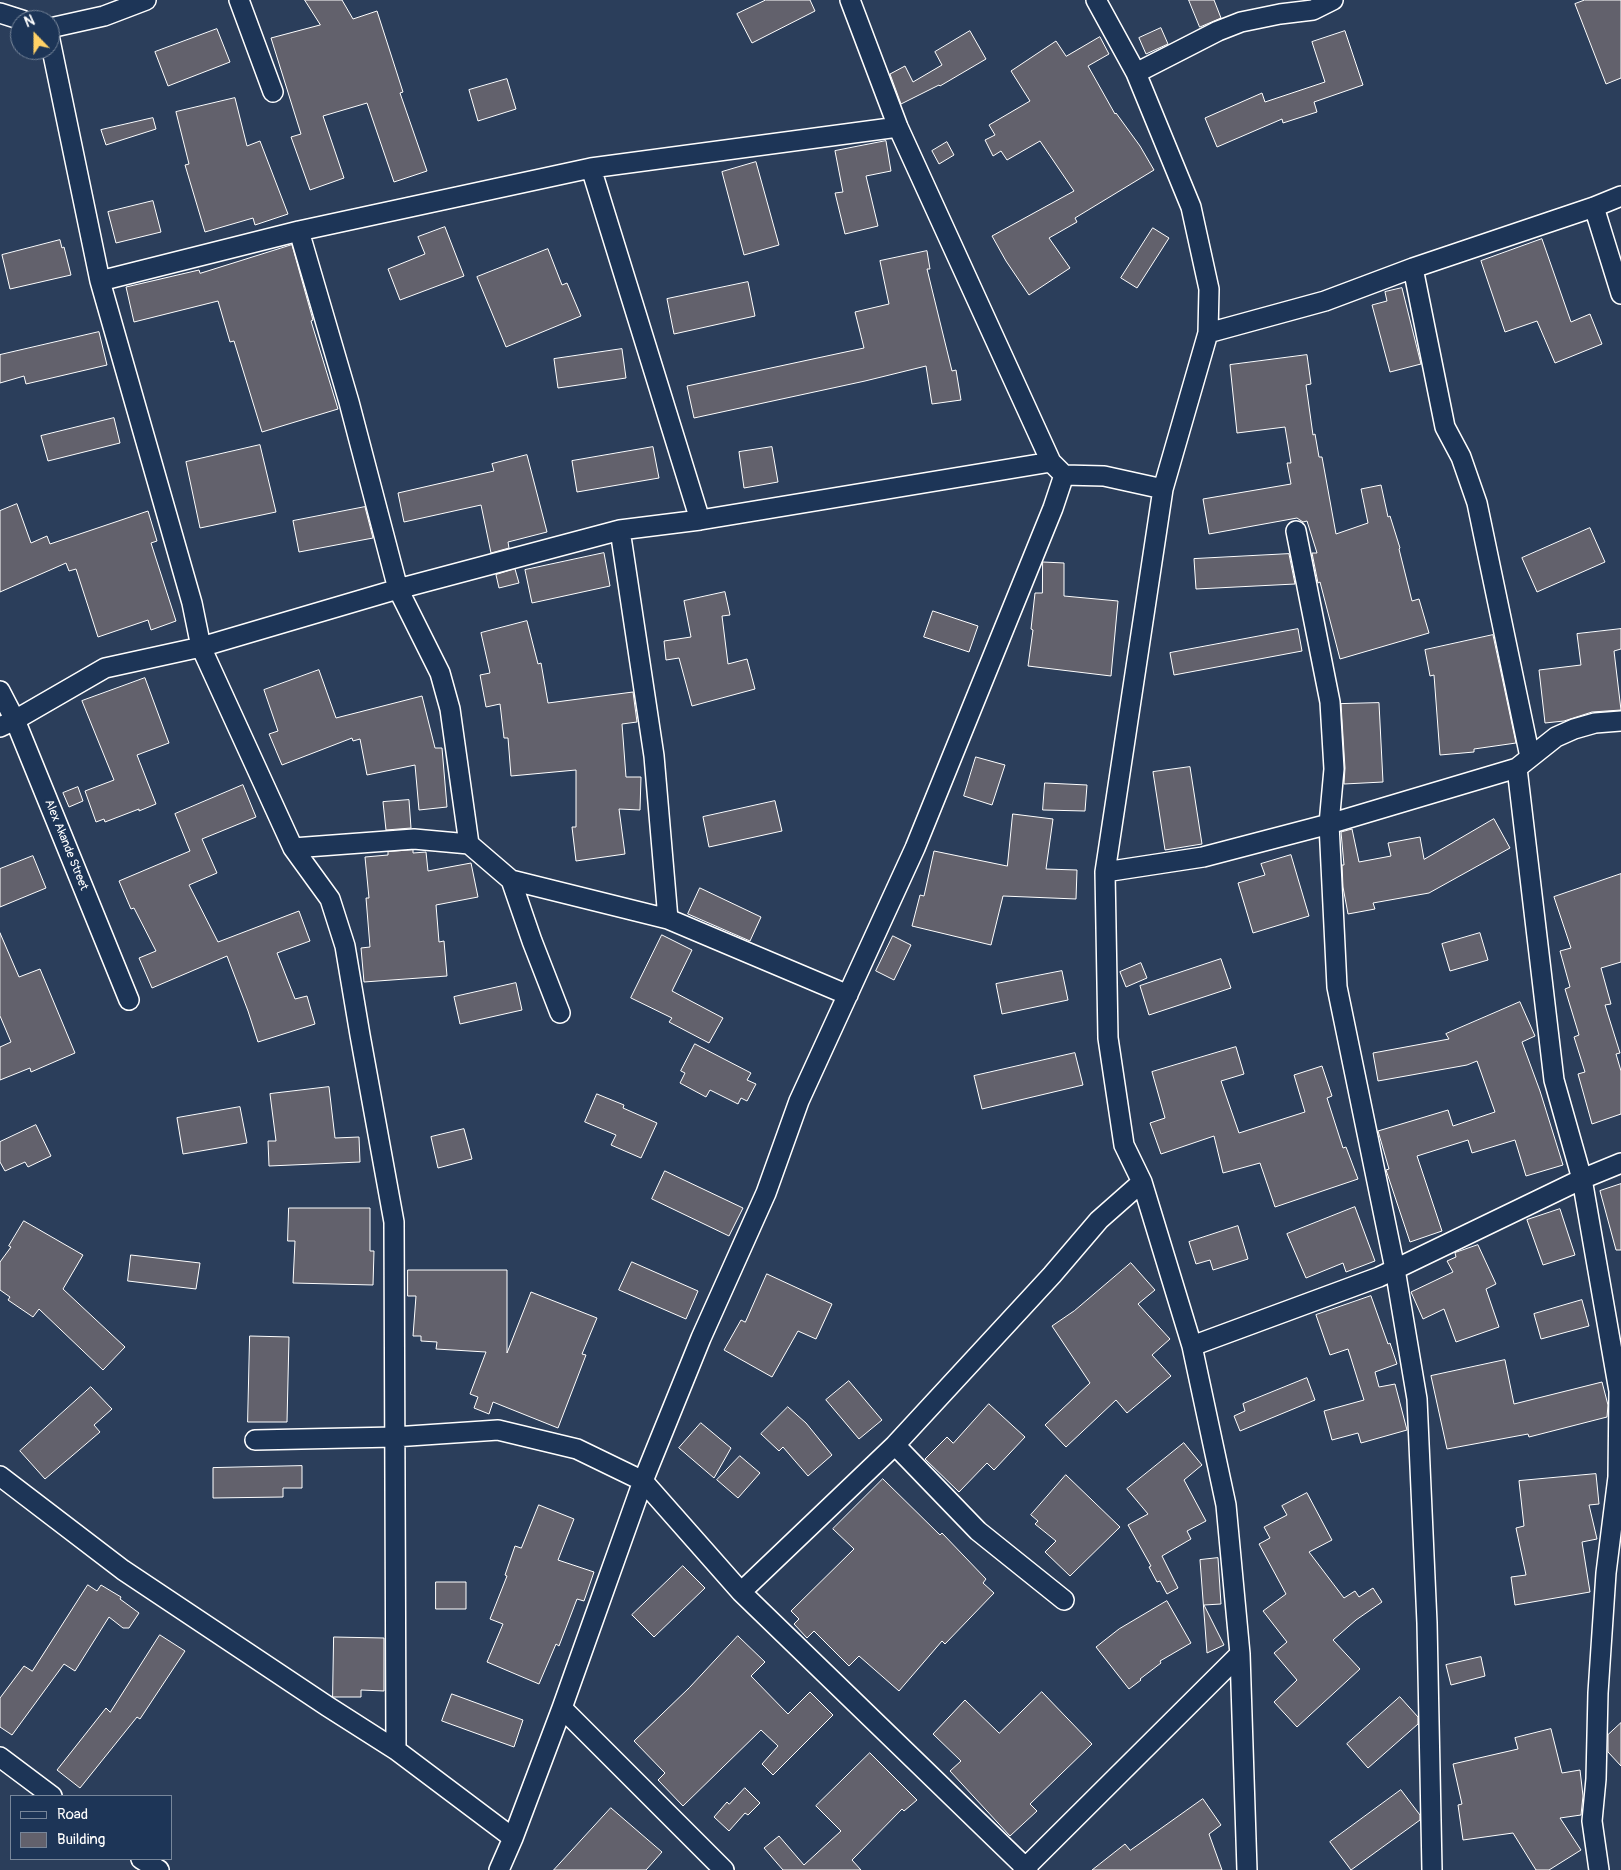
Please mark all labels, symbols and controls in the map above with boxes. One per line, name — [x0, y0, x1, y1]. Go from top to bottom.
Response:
north arrow — [10, 10, 60, 60]
text: N — [22, 12, 37, 31]
street label: Alex Akande Street — [41, 797, 91, 893]
legend — [10, 1795, 172, 1860]
text: Road — [57, 1805, 88, 1824]
text: Building — [57, 1830, 105, 1849]

